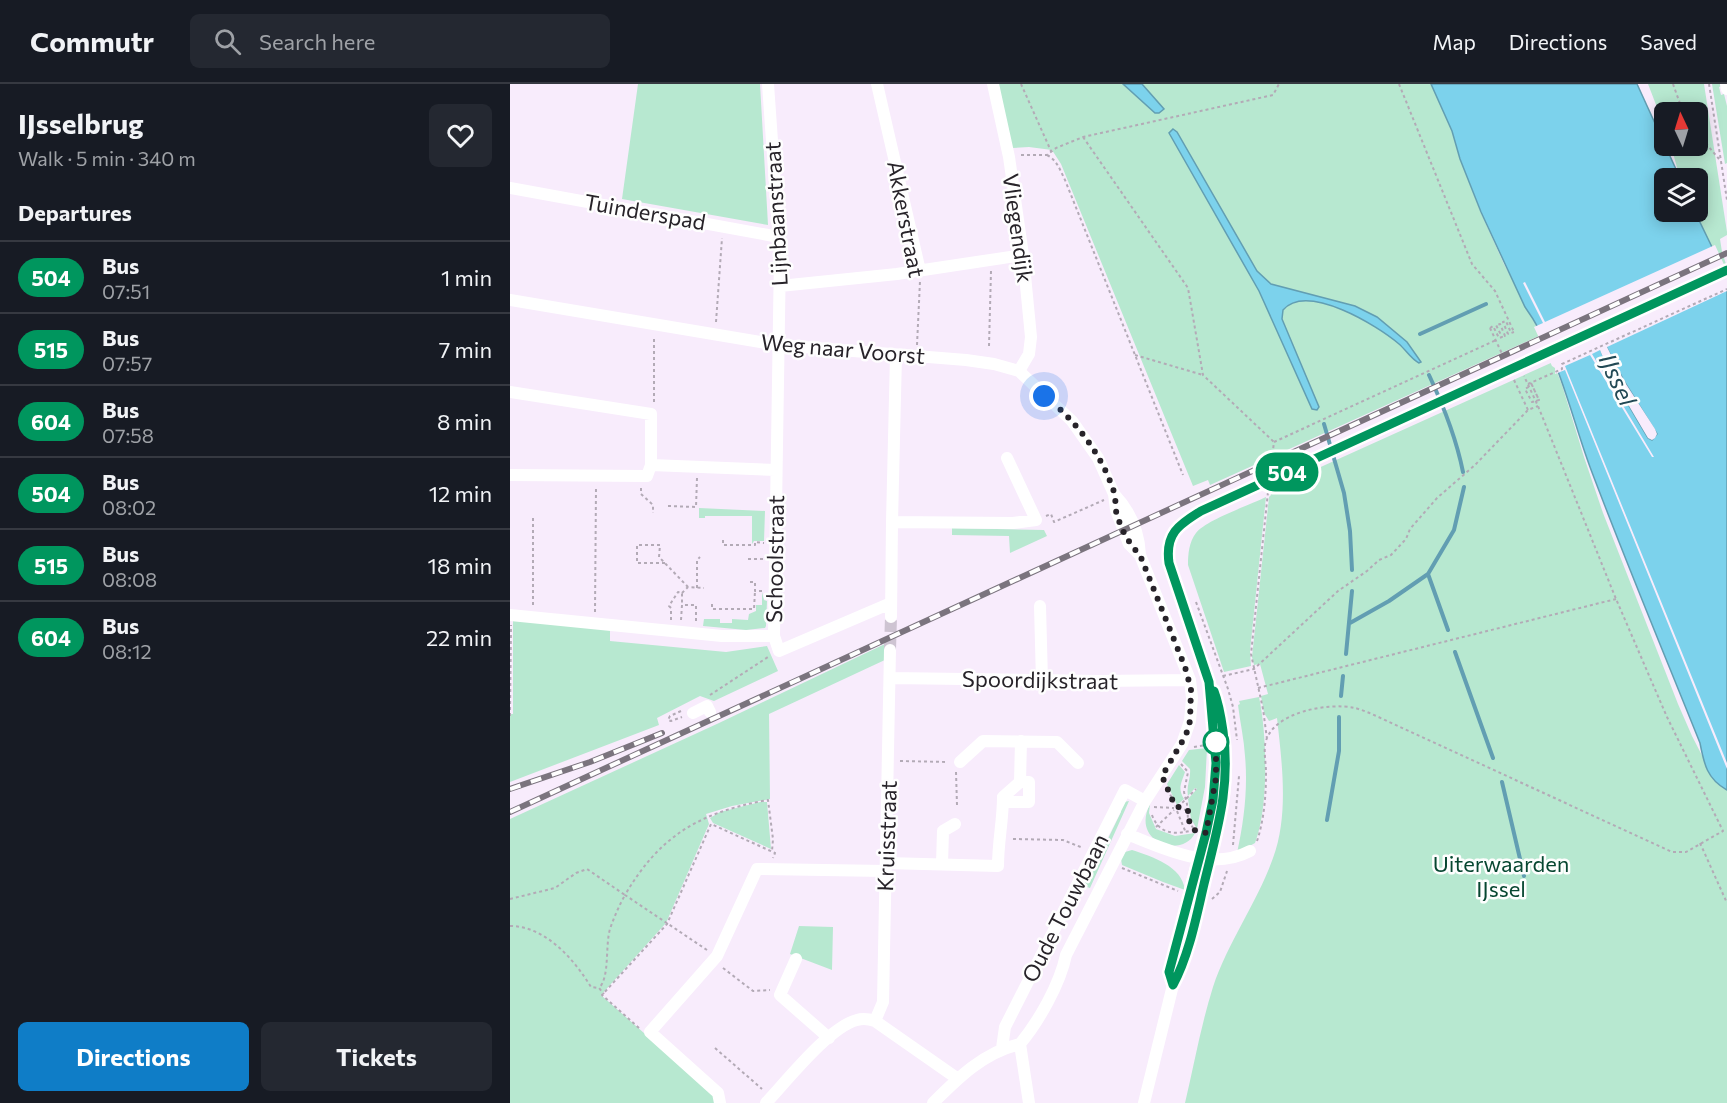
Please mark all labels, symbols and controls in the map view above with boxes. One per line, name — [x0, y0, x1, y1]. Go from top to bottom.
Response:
search box — [190, 14, 610, 68]
text: Commutr — [30, 24, 154, 58]
icon: search — [211, 25, 244, 58]
text: Search here — [259, 28, 375, 55]
text: Map — [1433, 29, 1476, 54]
text: Directions — [1509, 29, 1607, 54]
text: Saved — [1640, 29, 1697, 54]
north arrow — [1654, 102, 1708, 156]
map controls — [1654, 102, 1708, 222]
button: heart — [429, 104, 492, 167]
text: IJsselbrug — [18, 106, 144, 140]
street label: Lijnbaanstraat — [758, 141, 793, 287]
text: Walk · 5 min · 340 m — [18, 146, 196, 170]
street label: Akkerstraat — [882, 158, 931, 279]
button: layers — [1654, 168, 1708, 222]
street label: Vliegendijk — [997, 172, 1040, 284]
street label: Tuinderspad — [582, 188, 708, 235]
text: Departures — [18, 199, 132, 226]
text: Bus — [102, 252, 139, 279]
text: 1 min — [441, 264, 492, 291]
text: 504 — [31, 265, 71, 290]
text: 07:51 — [102, 279, 150, 303]
text: Bus — [102, 324, 139, 351]
street label: Weg naar Voorst — [760, 328, 926, 369]
text: 7 min — [439, 336, 492, 363]
text: 515 — [34, 337, 68, 362]
water label: IJssel — [1594, 349, 1643, 411]
text: 07:57 — [102, 351, 152, 375]
your location — [1029, 381, 1059, 411]
text: Bus — [102, 396, 139, 423]
text: 8 min — [437, 408, 492, 435]
text: 604 — [31, 409, 71, 434]
text: 07:58 — [102, 423, 154, 447]
line badge: 504 — [1252, 452, 1322, 492]
text: 504 — [1267, 460, 1307, 485]
text: Bus — [102, 468, 139, 495]
text: 12 min — [429, 480, 492, 507]
text: 504 — [31, 481, 71, 506]
text: 08:02 — [102, 495, 156, 519]
street label: Schoolstraat — [760, 495, 789, 623]
text: Bus — [102, 540, 139, 567]
text: 18 min — [428, 552, 492, 579]
text: 515 — [34, 553, 68, 578]
text: 08:08 — [102, 567, 157, 591]
text: Bus — [102, 612, 139, 639]
text: 22 min — [426, 624, 492, 651]
text: 604 — [31, 625, 71, 650]
text: 08:12 — [102, 639, 152, 663]
street label: Spoordijkstraat — [962, 665, 1118, 694]
unlabelled marker — [1203, 729, 1229, 755]
street label: Kruisstraat — [871, 780, 902, 892]
street label: Oude Touwbaan — [1016, 829, 1114, 986]
park label: Uiterwaarden IJssel — [1433, 850, 1569, 902]
button: Directions — [18, 1022, 249, 1091]
button: Tickets — [261, 1022, 492, 1091]

